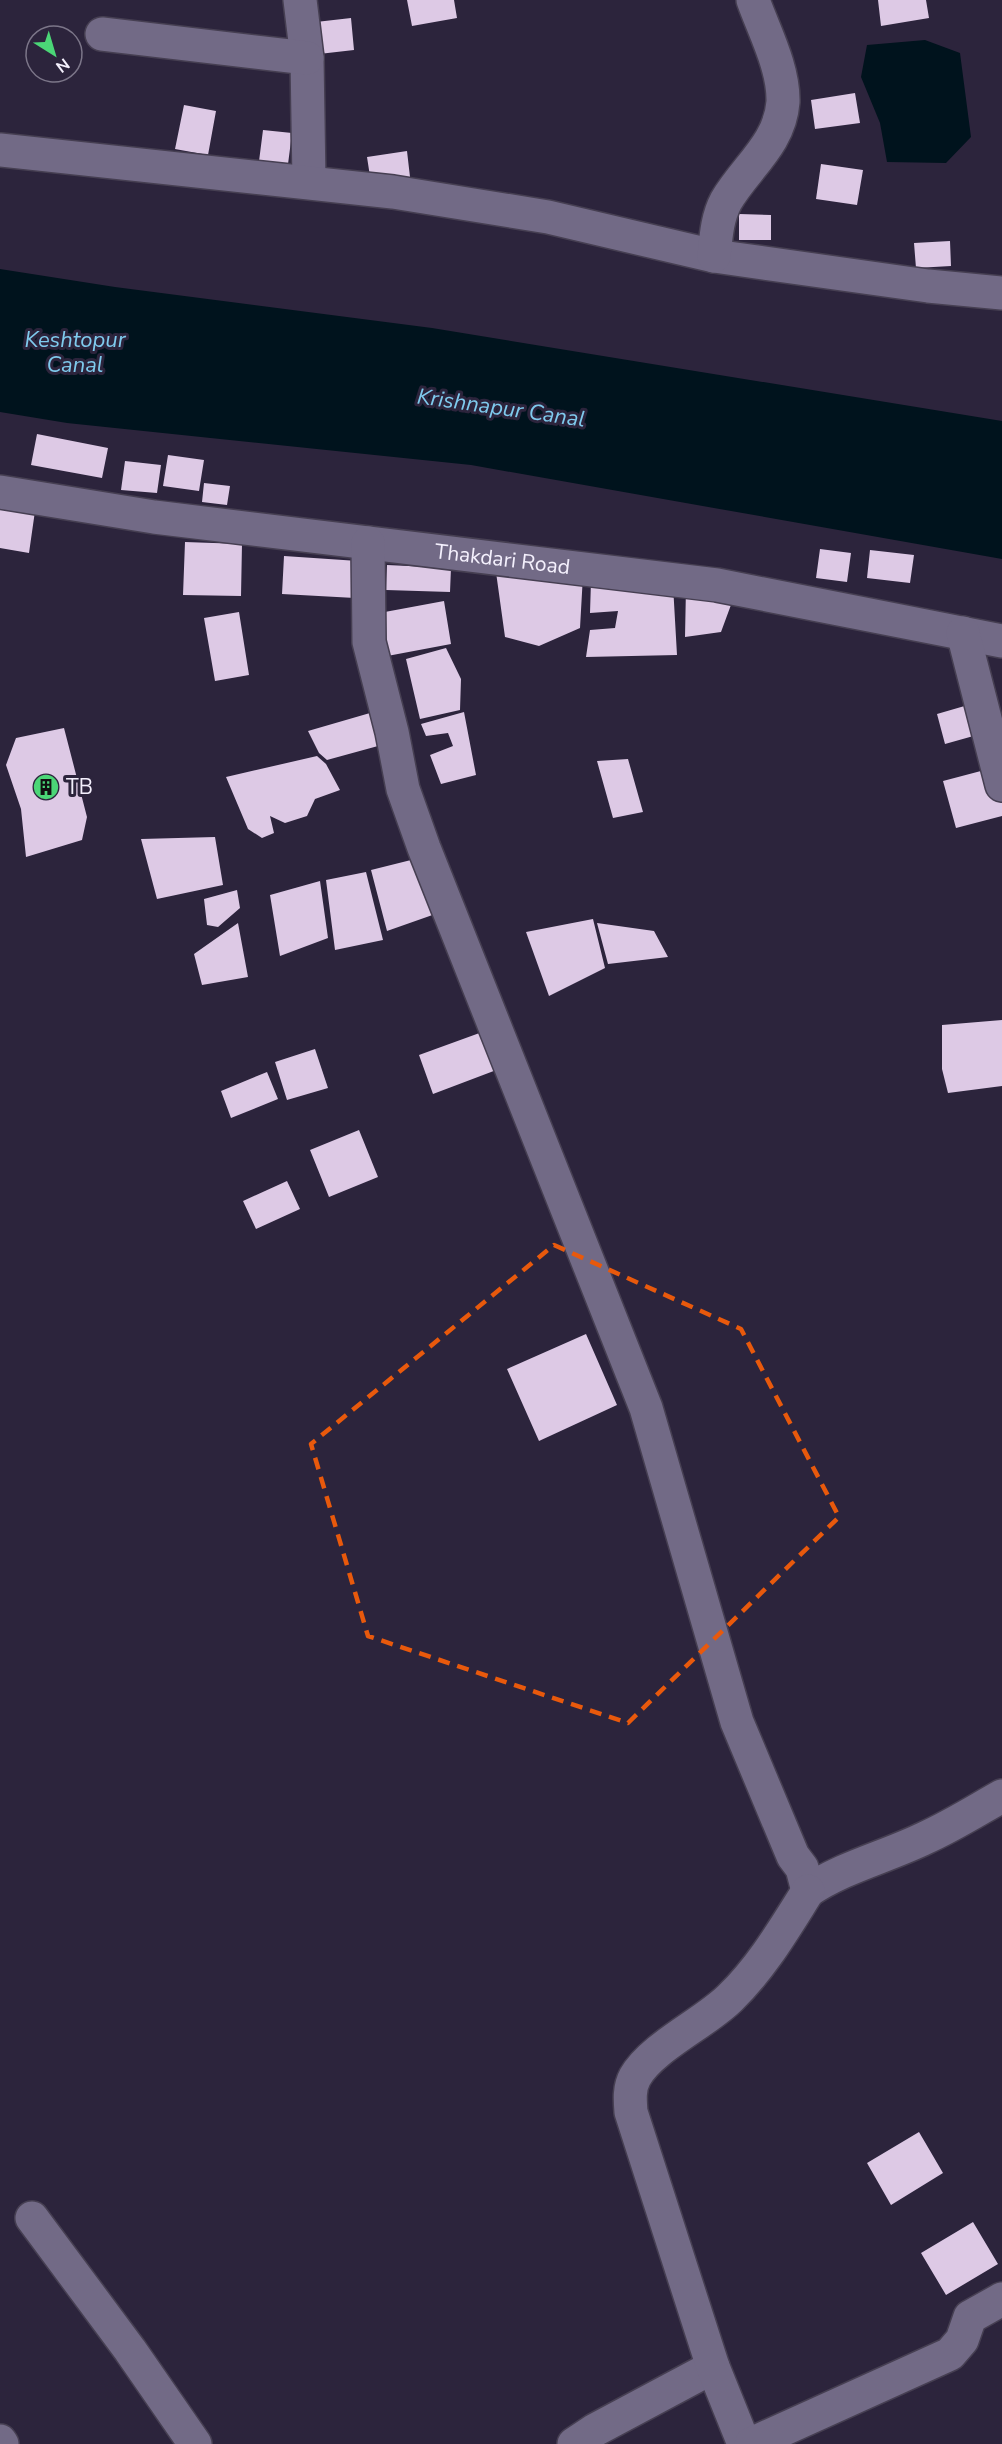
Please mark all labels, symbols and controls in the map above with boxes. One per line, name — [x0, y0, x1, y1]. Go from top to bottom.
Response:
north arrow — [24, 24, 84, 84]
text: N — [51, 53, 74, 78]
water label: Keshtopur Canal — [24, 325, 127, 380]
water label: Krishnapur Canal — [415, 381, 587, 435]
street label: Thakdari Road — [433, 537, 572, 581]
building icon: TB — [31, 772, 61, 802]
place label: TB — [66, 773, 93, 801]

